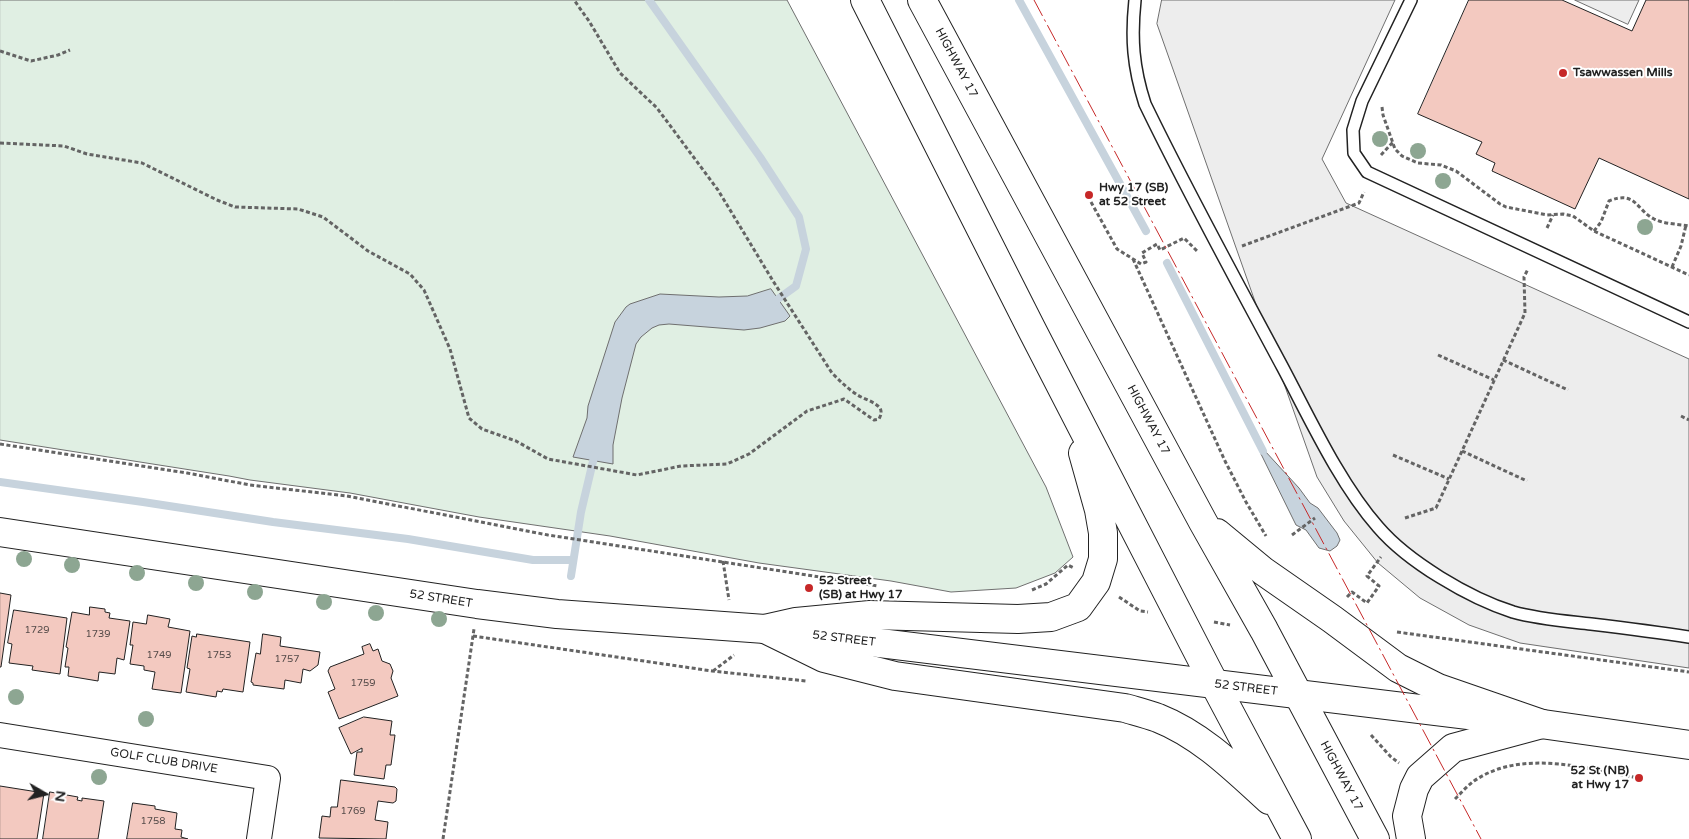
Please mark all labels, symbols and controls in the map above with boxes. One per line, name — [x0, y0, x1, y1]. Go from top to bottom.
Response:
street label: HIGHWAY 17 — [932, 26, 980, 100]
place label: Tsawwassen Mills — [1573, 66, 1672, 80]
marker: Tsawwassen Mills — [1557, 67, 1569, 79]
place label: Hwy 17 (SB) at 52 Street — [1099, 181, 1168, 209]
marker: Hwy 17 (SB) at 52 Street — [1083, 189, 1095, 201]
street label: HIGHWAY 17 — [1124, 383, 1172, 457]
place label: 52 Street (SB) at Hwy 17 — [819, 574, 903, 602]
marker: 52 Street (SB) at Hwy 17 — [803, 582, 815, 594]
street label: 52 STREET — [408, 587, 474, 611]
house number: 1729 — [24, 624, 50, 636]
house number: 1739 — [85, 628, 111, 640]
street label: 52 STREET — [812, 628, 876, 650]
house number: 1749 — [146, 649, 172, 661]
house number: 1753 — [206, 649, 232, 661]
house number: 1757 — [274, 653, 300, 665]
house number: 1759 — [350, 677, 376, 689]
street label: 52 STREET — [1214, 677, 1278, 699]
street label: HIGHWAY 17 — [1317, 739, 1365, 813]
street label: GOLF CLUB DRIVE — [109, 745, 219, 777]
place label: 52 St (NB) at Hwy 17 — [1571, 764, 1629, 792]
north arrow — [20, 769, 70, 819]
marker: 52 St (NB) at Hwy 17 — [1633, 772, 1645, 784]
text: N — [51, 789, 70, 803]
house number: 1769 — [340, 805, 366, 817]
house number: 1758 — [140, 815, 166, 827]

